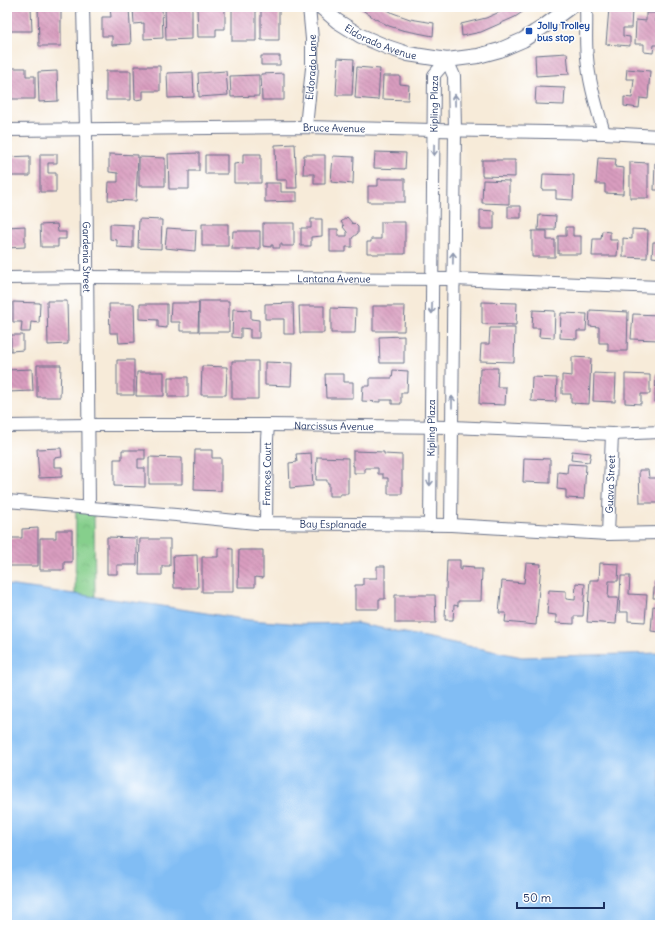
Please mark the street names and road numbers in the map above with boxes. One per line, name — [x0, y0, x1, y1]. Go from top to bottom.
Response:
street label: Eldorado Avenue — [342, 21, 417, 62]
street label: Eldorado Lane — [302, 34, 319, 101]
street label: Kipling Plaza — [427, 75, 440, 132]
street label: Bruce Avenue — [303, 120, 365, 135]
street label: Gardenia Street — [80, 221, 94, 293]
street label: Lantana Avenue — [297, 272, 371, 285]
street label: Kipling Plaza — [424, 399, 438, 456]
street label: Narcissus Avenue — [294, 419, 374, 433]
street label: Frances Court — [260, 442, 273, 506]
street label: Guava Street — [602, 454, 618, 513]
street label: Bay Esplanade — [299, 517, 367, 531]

